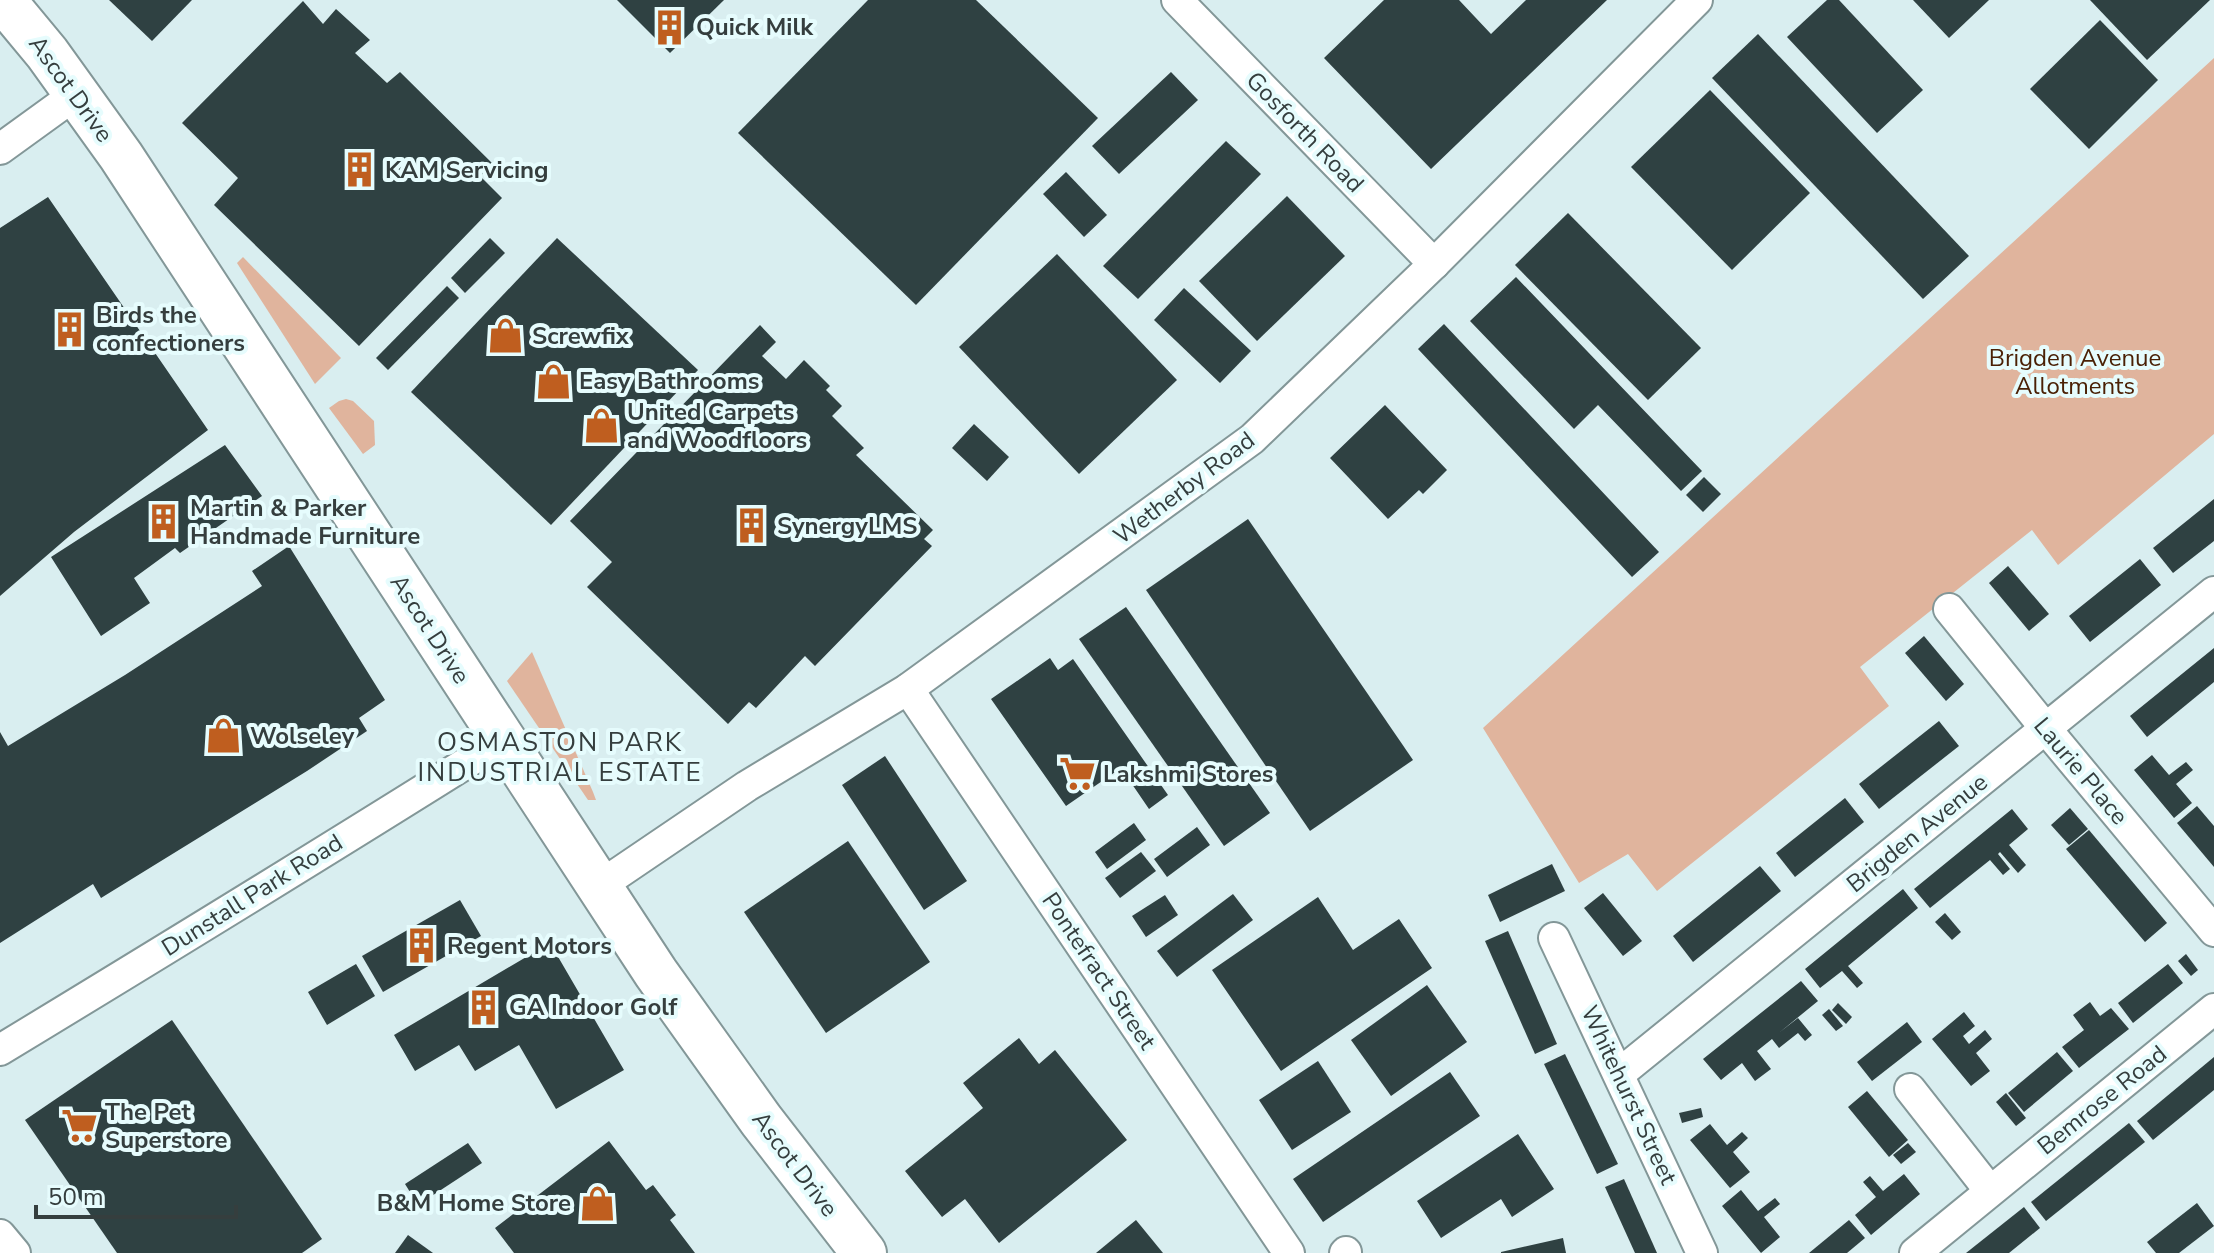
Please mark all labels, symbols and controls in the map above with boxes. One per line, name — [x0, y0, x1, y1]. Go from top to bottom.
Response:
building icon: Quick Milk — [651, 8, 689, 46]
place label: Quick Milk — [696, 11, 814, 43]
street label: Ascot Drive — [21, 29, 121, 149]
street label: Gosforth Road — [1239, 65, 1371, 199]
building icon: KAM Servicing — [340, 151, 378, 189]
place label: KAM Servicing — [385, 154, 549, 186]
place label: Birds the confectioners — [96, 299, 245, 359]
building icon: Birds the confectioners — [51, 310, 89, 348]
shop icon: Screwfix — [487, 317, 525, 355]
place label: Screwfix — [532, 320, 630, 352]
park label: Brigden Avenue Allotments — [1989, 342, 2161, 402]
shop icon: Easy Bathrooms — [534, 362, 572, 400]
place label: Easy Bathrooms — [579, 365, 759, 397]
place label: United Carpets and Woodfloors — [627, 396, 807, 456]
shop icon: United Carpets and Woodfloors — [582, 407, 620, 445]
street label: Wetherby Road — [1107, 424, 1261, 552]
place label: Martin & Parker Handmade Furniture — [190, 492, 420, 552]
building icon: Martin & Parker Handmade Furniture — [145, 503, 183, 541]
building icon: SynergyLMS — [732, 507, 770, 545]
place label: SynergyLMS — [777, 510, 917, 542]
street label: Ascot Drive — [383, 568, 477, 690]
street label: Laurie Place — [2027, 711, 2135, 831]
shop icon: Wolseley — [205, 717, 243, 755]
place label: Wolseley — [250, 720, 355, 752]
district label: OSMASTON PARK INDUSTRIAL ESTATE — [417, 725, 703, 790]
supermarket icon: Lakshmi Stores — [1058, 755, 1096, 793]
place label: Lakshmi Stores — [1103, 758, 1274, 790]
street label: Brigden Avenue — [1840, 766, 1994, 900]
street label: Dunstall Park Road — [155, 826, 349, 964]
street label: Pontefract Street — [1035, 886, 1164, 1056]
building icon: Regent Motors — [402, 927, 440, 965]
place label: Regent Motors — [447, 930, 612, 962]
building icon: GA Indoor Golf — [464, 988, 502, 1026]
place label: GA Indoor Golf — [509, 991, 679, 1023]
street label: Whitehurst Street — [1574, 1000, 1685, 1190]
street label: Bemrose Road — [2031, 1038, 2173, 1162]
place label: The Pet Superstore — [105, 1096, 227, 1156]
street label: Ascot Drive — [745, 1105, 845, 1223]
supermarket icon: The Pet Superstore — [60, 1107, 98, 1145]
scale bar — [36, 1169, 236, 1219]
text: 50 m — [48, 1181, 104, 1213]
shop icon: B&M Home Store — [578, 1184, 616, 1222]
place label: B&M Home Store — [377, 1187, 571, 1219]

